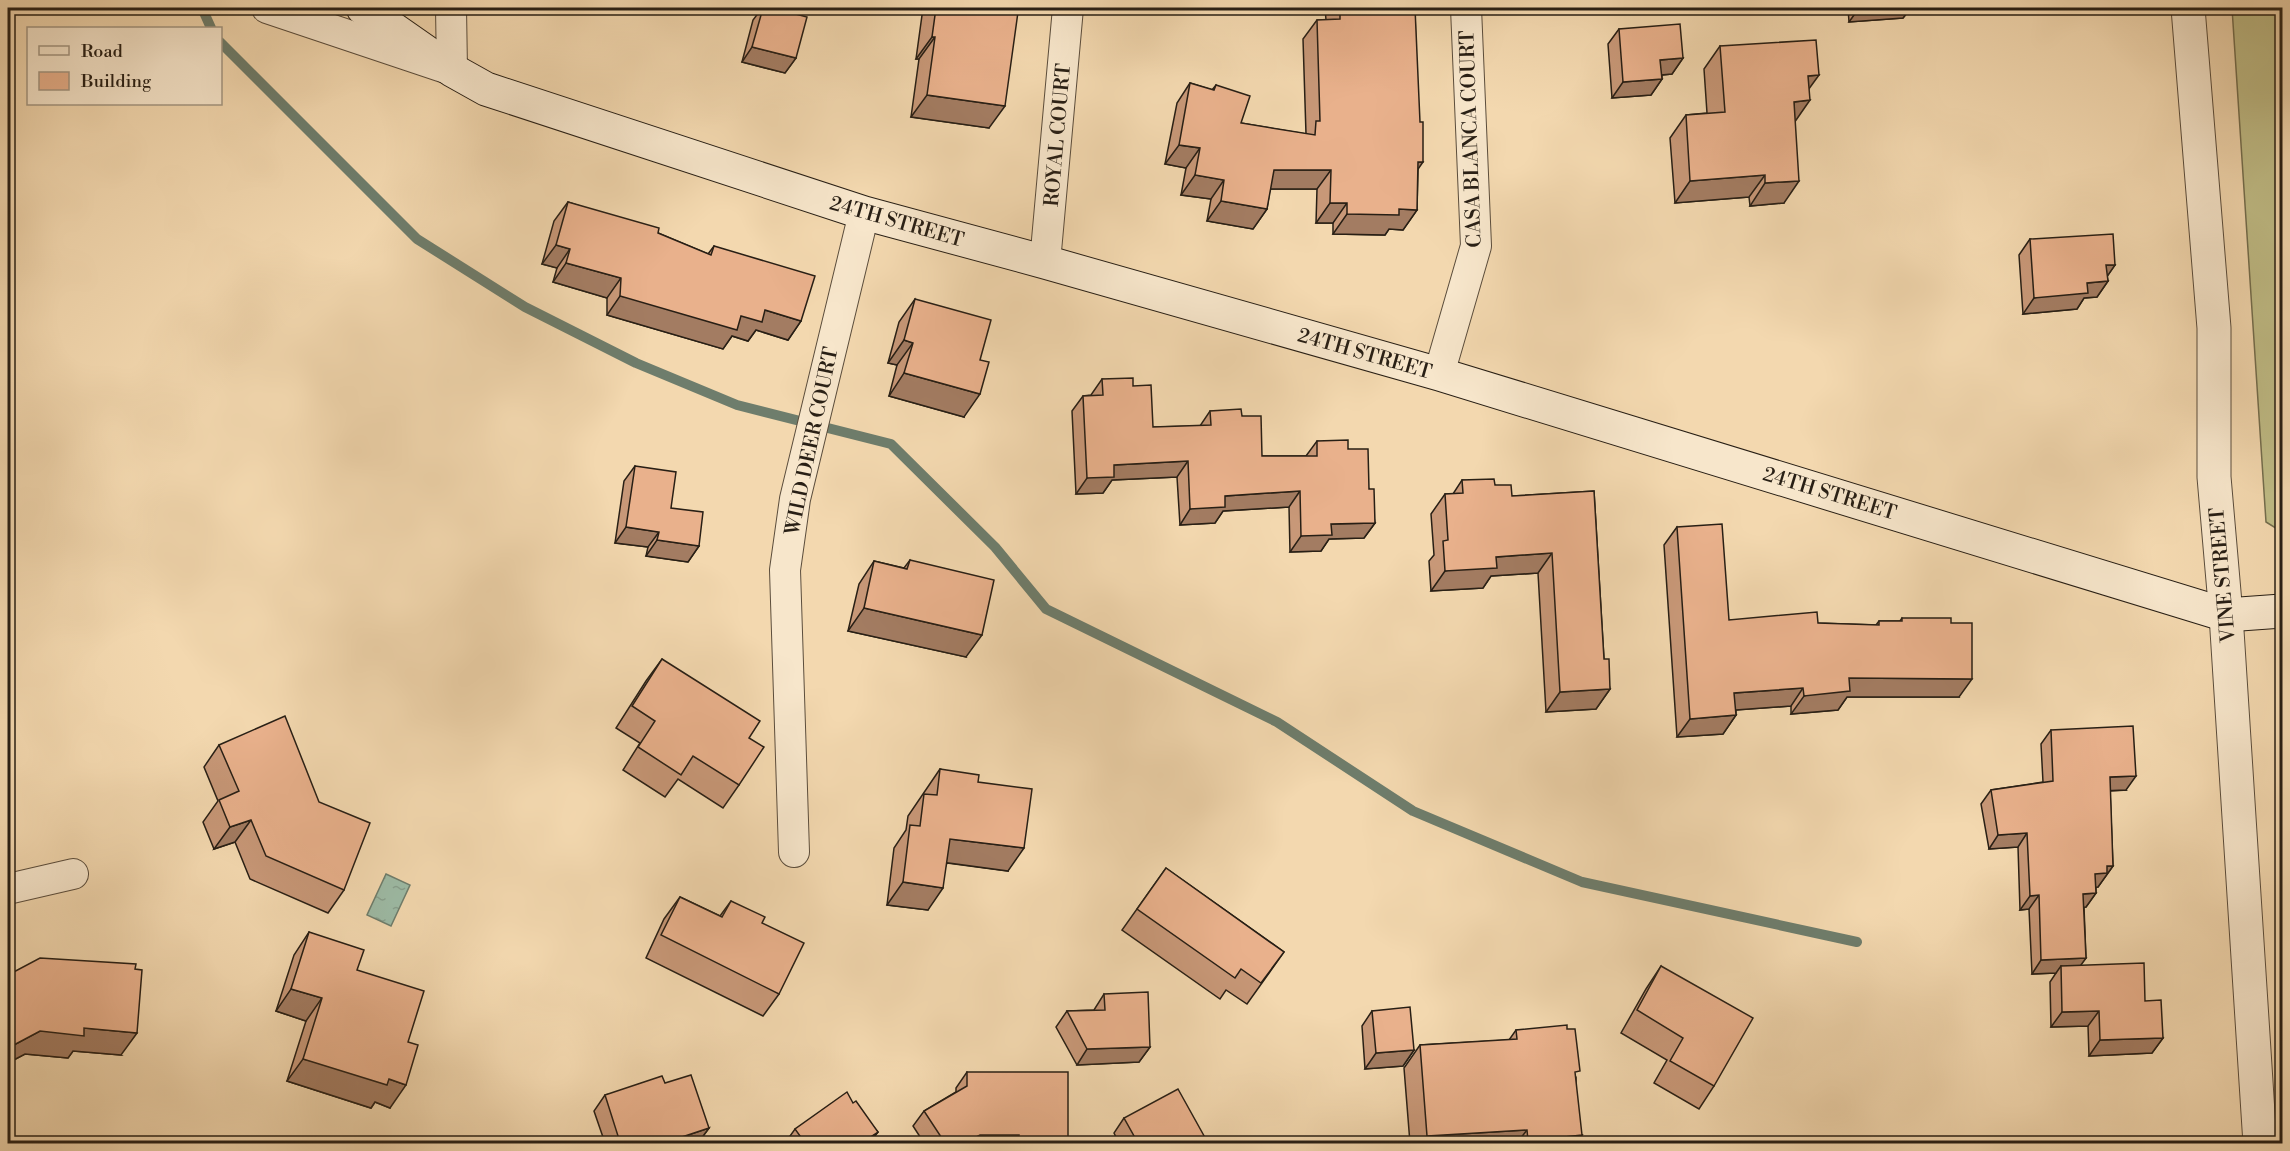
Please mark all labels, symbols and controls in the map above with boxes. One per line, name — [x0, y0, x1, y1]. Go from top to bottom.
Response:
legend — [27, 27, 222, 105]
street label: CASA BLANCA COURT — [1455, 30, 1488, 248]
text: Road — [81, 40, 124, 63]
street label: ROYAL COURT — [1040, 62, 1077, 208]
text: Building — [80, 70, 152, 93]
street label: 24TH STREET — [827, 191, 967, 254]
street label: 24TH STREET — [1295, 323, 1435, 386]
street label: WILD DEER COURT — [780, 345, 845, 539]
street label: 24TH STREET — [1760, 462, 1899, 527]
street label: VINE STREET — [2205, 506, 2242, 644]

